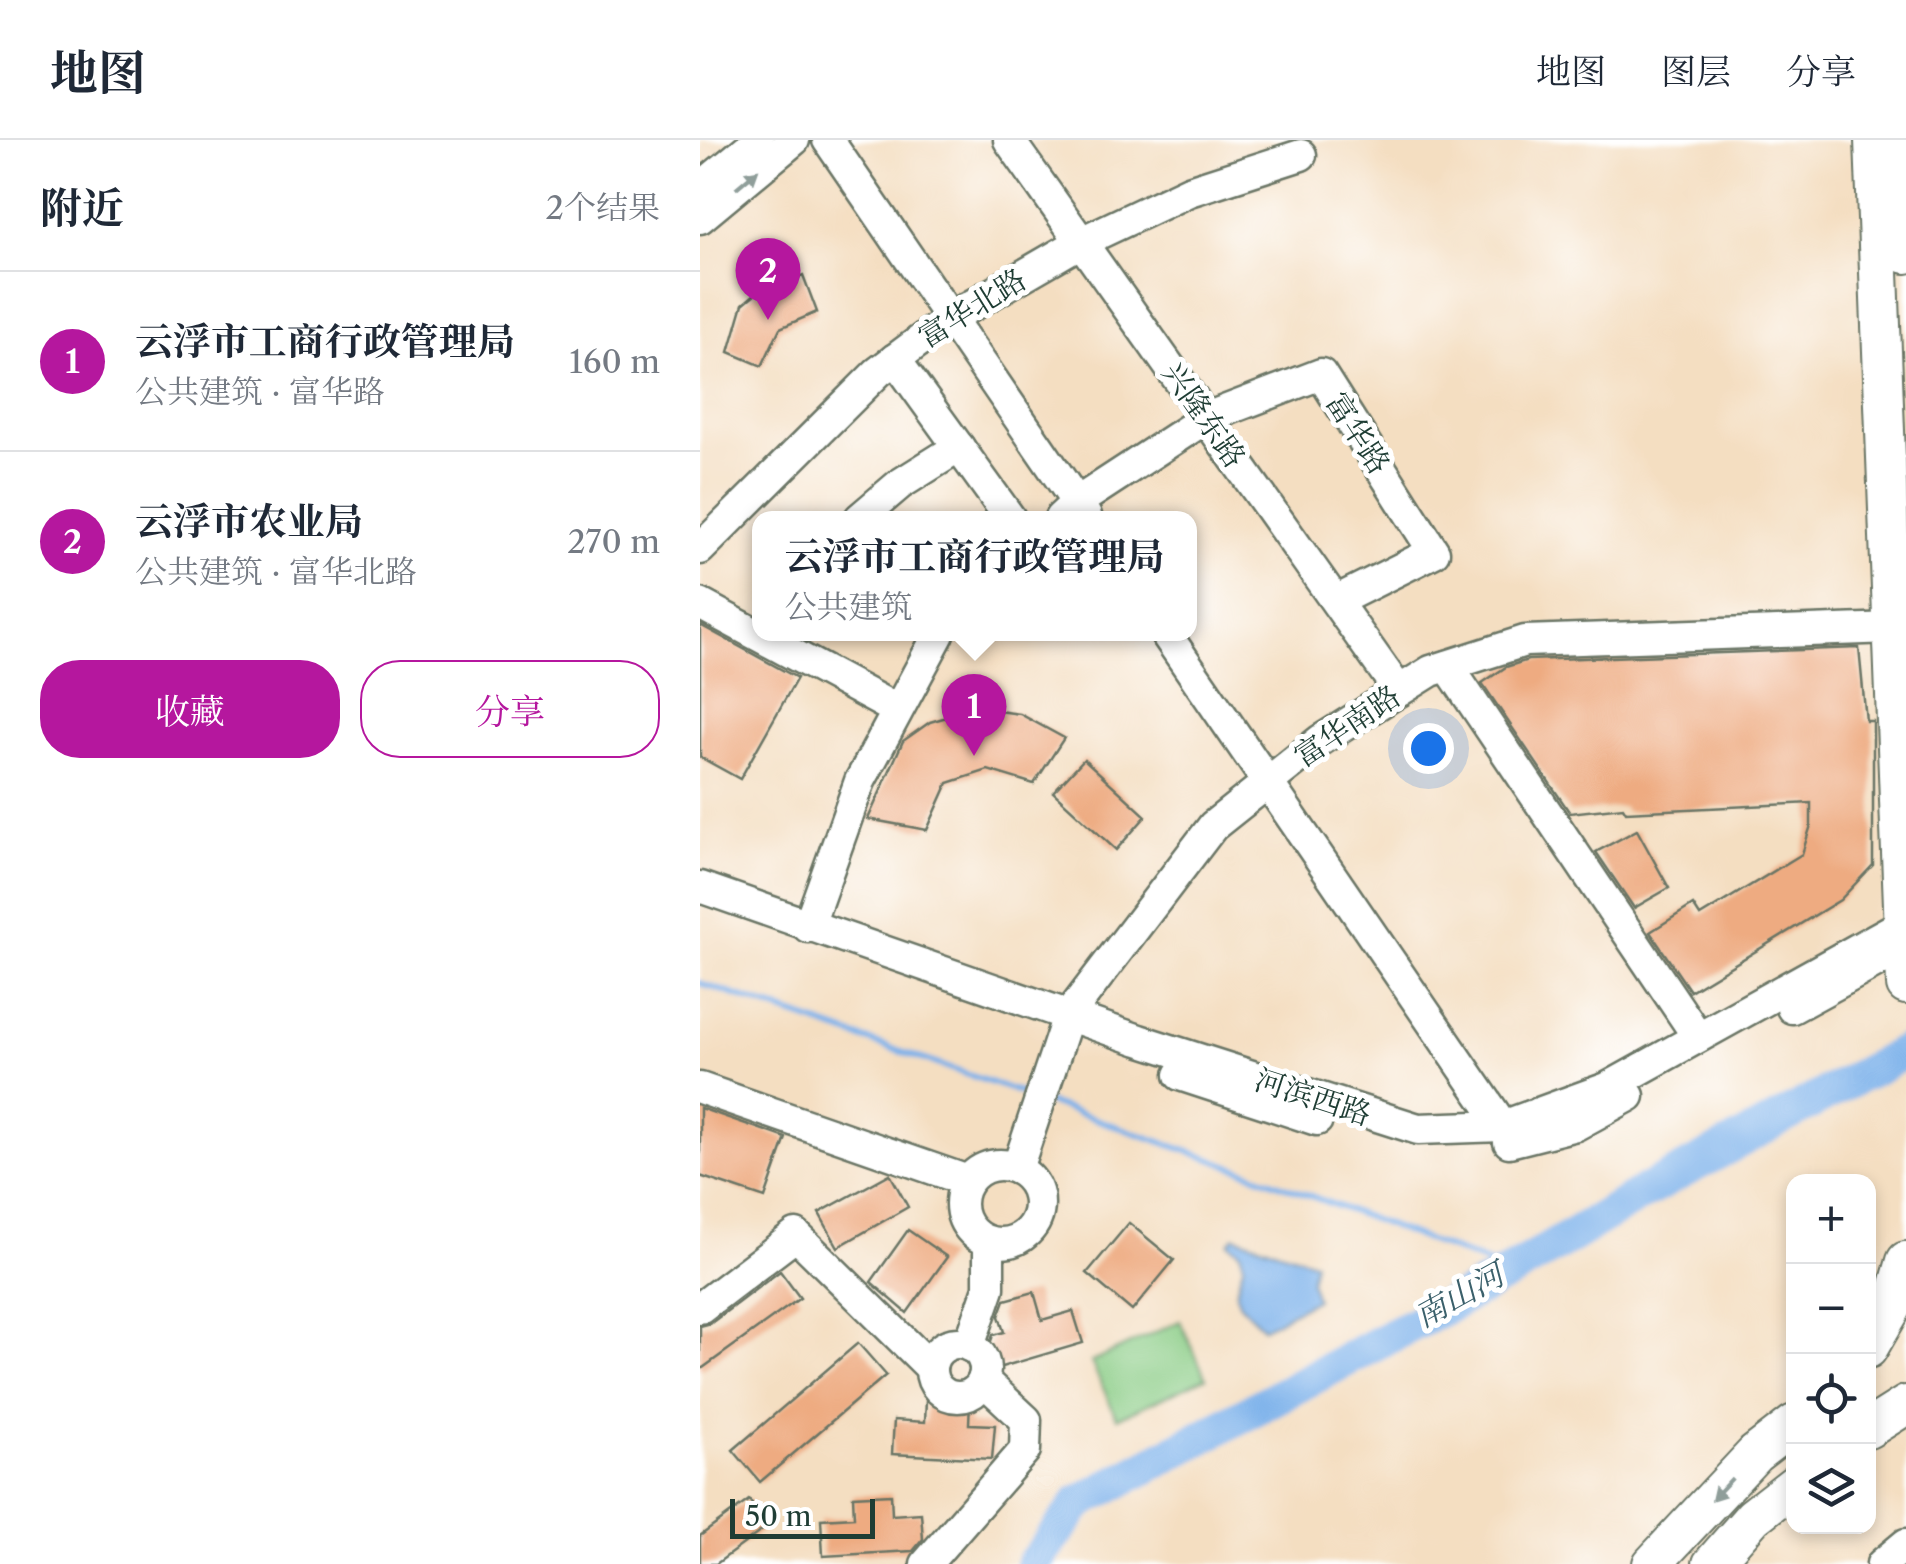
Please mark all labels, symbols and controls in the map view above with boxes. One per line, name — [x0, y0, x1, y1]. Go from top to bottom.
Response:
text: 地图 — [50, 43, 146, 102]
text: 地图 — [1536, 50, 1606, 93]
text: 图层 — [1661, 50, 1731, 93]
text: 分享 — [1786, 50, 1856, 93]
one-way arrow — [734, 168, 759, 190]
text: 附近 — [40, 182, 124, 234]
text: 2个结果 — [546, 188, 660, 227]
pin: 2 — [736, 238, 800, 320]
street label: 富华北路 — [911, 261, 1033, 355]
text: 云浮市工商行政管理局 — [135, 318, 515, 365]
text: 1 — [65, 342, 80, 381]
text: 160 m — [569, 342, 660, 381]
street label: 兴隆东路 — [1154, 355, 1254, 475]
text: 公共建筑 · 富华路 — [135, 372, 385, 411]
street label: 富华路 — [1318, 385, 1398, 481]
text: 云浮市农业局 — [135, 498, 363, 545]
popup — [752, 511, 1197, 641]
text: 2 — [63, 522, 82, 561]
text: 270 m — [567, 522, 660, 561]
text: 云浮市工商行政管理局 — [784, 533, 1165, 580]
text: 公共建筑 · 富华北路 — [135, 552, 417, 591]
text: 公共建筑 — [784, 587, 913, 626]
button: 收藏 — [40, 660, 340, 758]
button: 分享 — [360, 660, 660, 758]
pin: 1 — [942, 674, 1006, 756]
street label: 富华南路 — [1287, 677, 1407, 775]
your location — [1403, 723, 1454, 774]
street label: 河滨西路 — [1250, 1061, 1376, 1133]
map controls — [1786, 1174, 1876, 1534]
button: + — [1786, 1174, 1876, 1264]
water label: 南山河 — [1408, 1252, 1515, 1335]
button: − — [1786, 1264, 1876, 1354]
button: locate — [1786, 1354, 1876, 1444]
button: layers — [1786, 1444, 1876, 1534]
one-way arrow — [1711, 1477, 1734, 1501]
scale bar — [730, 1494, 875, 1538]
text: 50 m — [745, 1499, 812, 1533]

